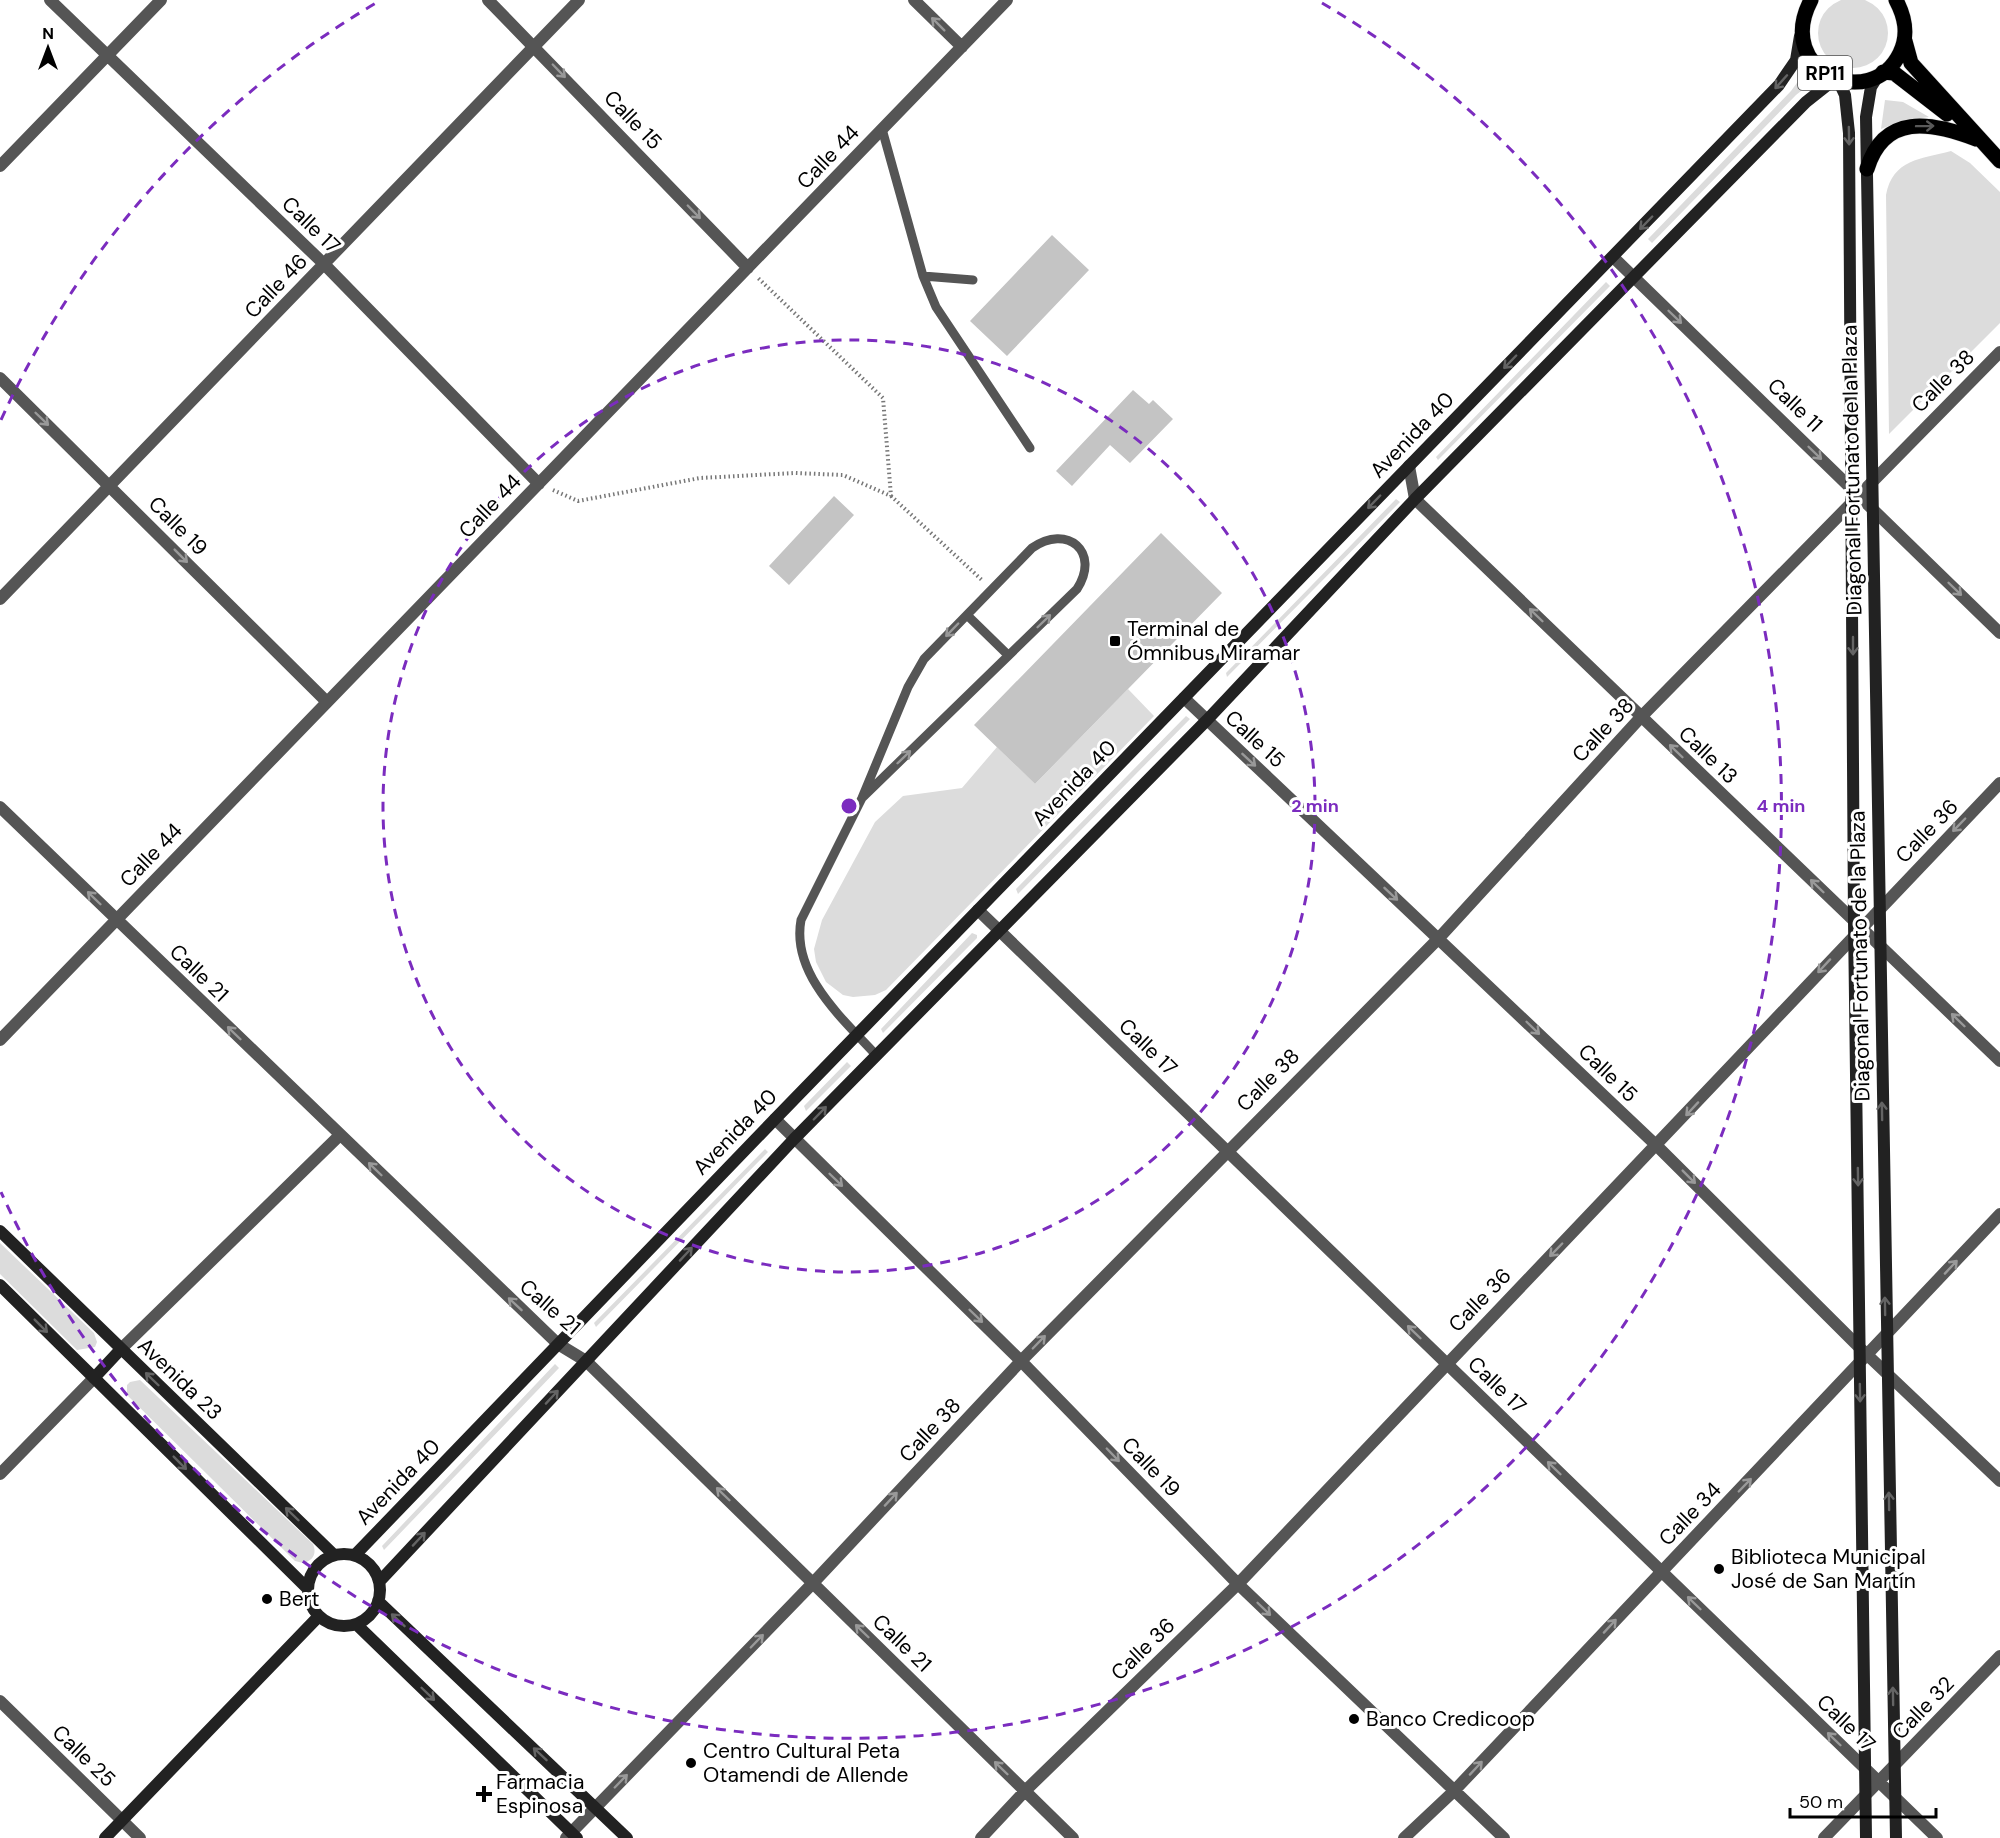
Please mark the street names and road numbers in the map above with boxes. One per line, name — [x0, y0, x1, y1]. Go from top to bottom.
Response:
road number: RP11 — [1798, 56, 1852, 90]
street label: Calle 15 — [598, 84, 668, 156]
street label: Calle 44 — [791, 119, 866, 195]
street label: Calle 17 — [276, 190, 346, 260]
street label: Calle 46 — [238, 248, 314, 324]
street label: Diagonal Fortunato de la Plaza — [1835, 324, 1869, 616]
street label: Calle 38 — [1905, 343, 1981, 419]
street label: Calle 11 — [1761, 372, 1829, 438]
street label: Avenida 40 — [1364, 386, 1460, 484]
street label: Calle 44 — [453, 468, 528, 544]
street label: Calle 19 — [142, 490, 214, 562]
street label: Calle 38 — [1566, 692, 1640, 768]
street label: Calle 15 — [1219, 704, 1291, 774]
street label: Calle 13 — [1672, 720, 1744, 790]
street label: Avenida 40 — [1026, 734, 1122, 832]
street label: Calle 36 — [1890, 793, 1964, 869]
street label: Diagonal Fortunato de la Plaza — [1843, 810, 1877, 1102]
street label: Calle 44 — [114, 817, 189, 893]
street label: Calle 21 — [163, 938, 235, 1008]
street label: Calle 17 — [1113, 1012, 1183, 1082]
street label: Calle 15 — [1572, 1038, 1644, 1108]
street label: Calle 38 — [1230, 1042, 1306, 1118]
street label: Avenida 40 — [687, 1083, 783, 1181]
street label: Calle 36 — [1443, 1262, 1517, 1338]
street label: Calle 21 — [514, 1273, 586, 1341]
street label: Avenida 23 — [132, 1332, 228, 1426]
street label: Calle 17 — [1462, 1350, 1532, 1420]
street label: Calle 38 — [893, 1392, 967, 1468]
street label: Calle 19 — [1116, 1431, 1186, 1503]
street label: Avenida 40 — [350, 1433, 446, 1531]
street label: Calle 34 — [1653, 1476, 1728, 1552]
street label: Calle 21 — [866, 1608, 938, 1678]
street label: Calle 36 — [1105, 1612, 1181, 1686]
street label: Calle 32 — [1886, 1670, 1960, 1746]
street label: Calle 17 — [1811, 1688, 1881, 1758]
street label: Calle 25 — [46, 1719, 122, 1793]

